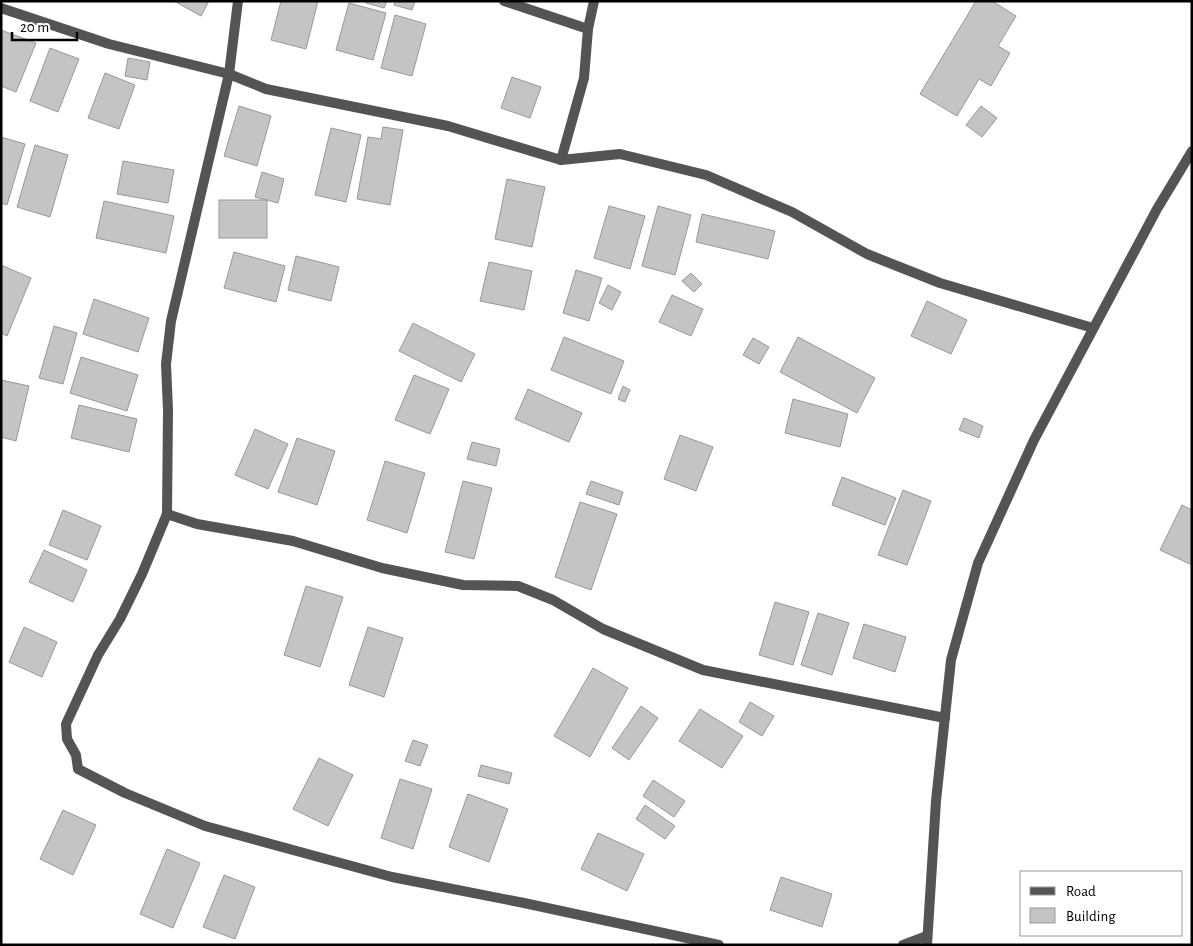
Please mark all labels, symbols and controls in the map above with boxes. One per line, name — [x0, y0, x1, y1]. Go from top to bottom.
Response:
scale bar — [12, 10, 78, 42]
text: 20 m — [20, 20, 49, 35]
legend — [1020, 871, 1183, 936]
text: Road — [1066, 884, 1096, 899]
text: Building — [1066, 909, 1116, 924]

